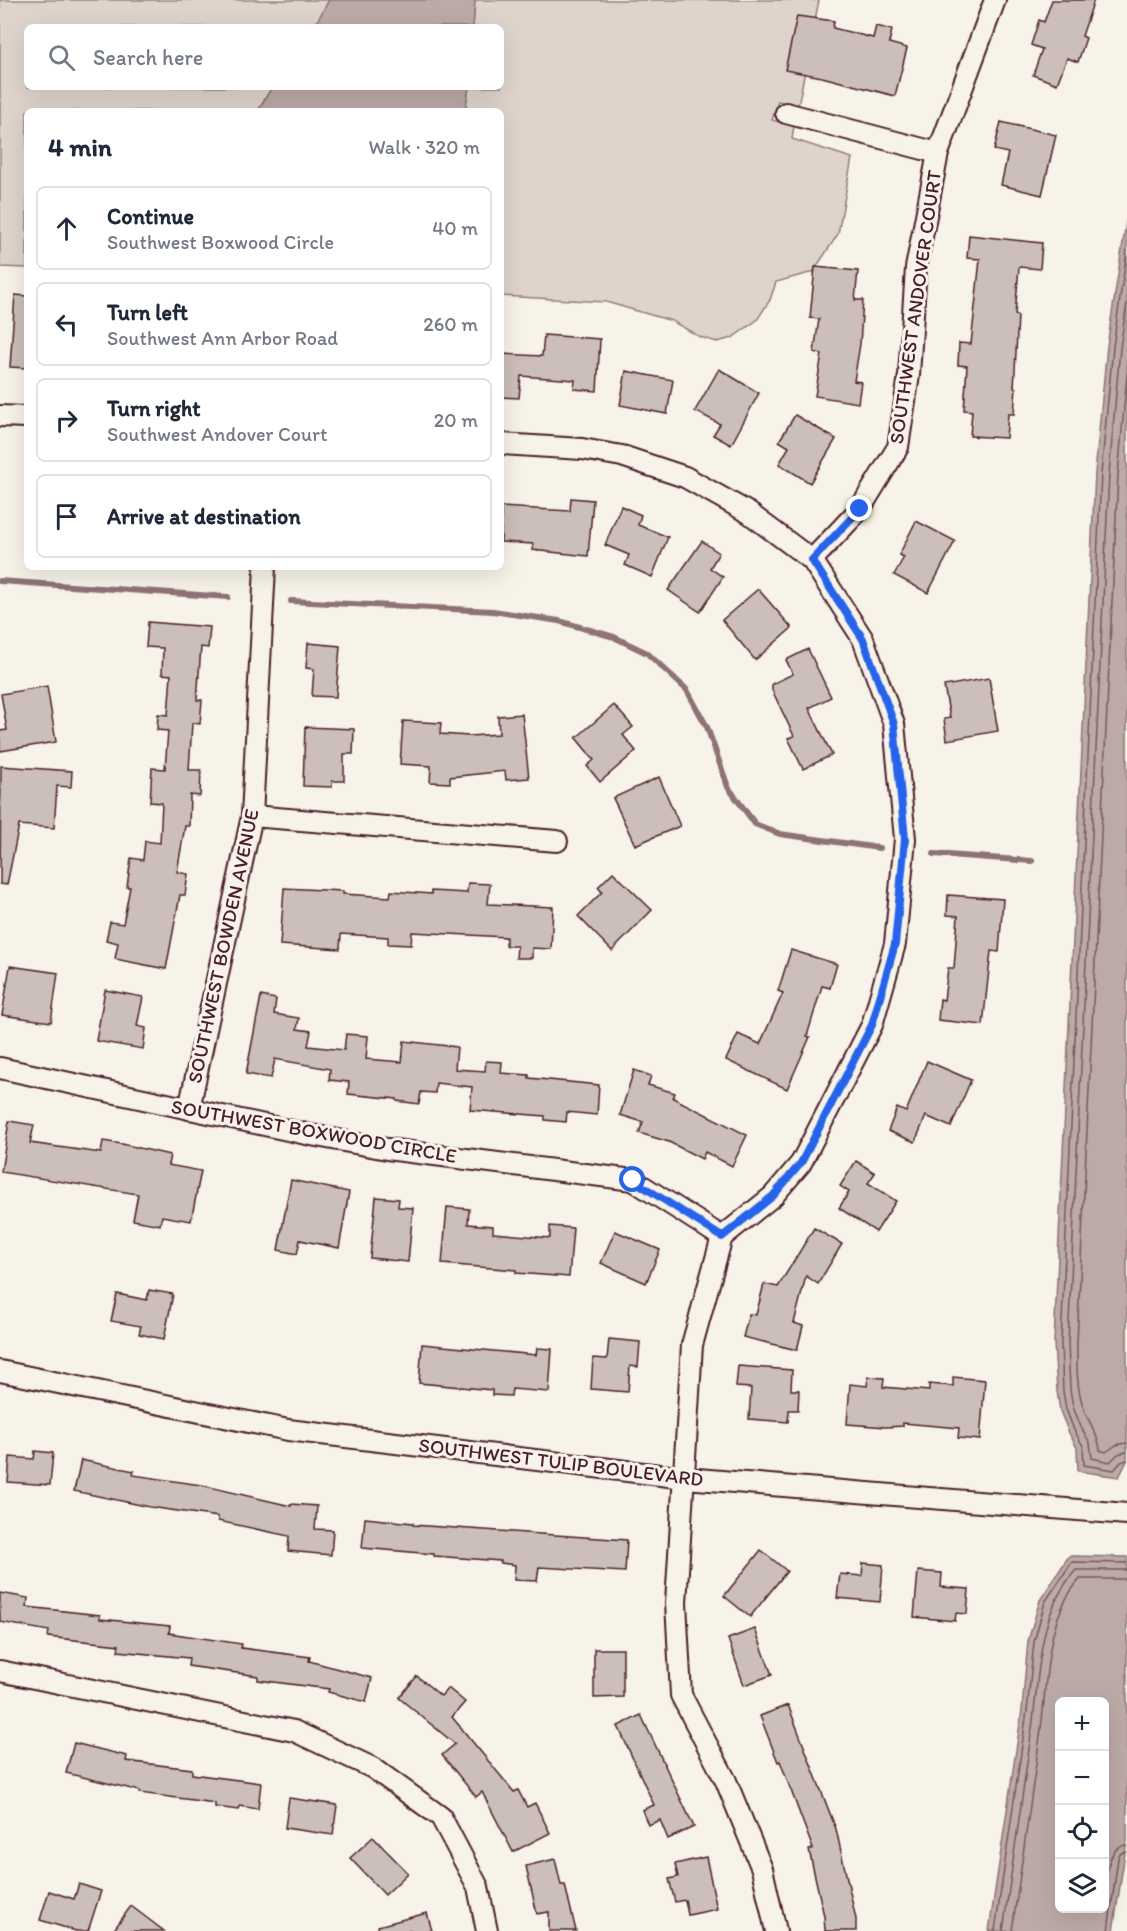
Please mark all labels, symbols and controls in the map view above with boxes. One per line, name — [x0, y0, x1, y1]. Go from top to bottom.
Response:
search box — [24, 24, 504, 90]
icon: search — [45, 41, 78, 74]
text: Search here — [93, 44, 203, 71]
text: 4 min — [48, 131, 112, 163]
text: Walk · 320 m — [368, 135, 480, 159]
street label: SOUTHWEST ANDOVER COURT — [884, 169, 946, 445]
text: Continue — [107, 203, 194, 230]
icon: ahead — [50, 212, 83, 245]
text: 40 m — [432, 216, 478, 240]
text: Southwest Boxwood Circle — [107, 230, 334, 254]
text: Turn left — [107, 299, 188, 326]
icon: left — [50, 308, 83, 341]
text: 260 m — [423, 312, 478, 336]
text: Southwest Ann Arbor Road — [107, 326, 338, 350]
text: Turn right — [107, 395, 201, 422]
icon: right — [50, 404, 83, 437]
text: 20 m — [434, 408, 478, 432]
text: Southwest Andover Court — [107, 422, 327, 446]
route end — [846, 495, 872, 521]
icon: arrive — [50, 500, 83, 533]
text: Arrive at destination — [107, 503, 301, 530]
street label: SOUTHWEST BOWDEN AVENUE — [182, 807, 264, 1085]
street label: SOUTHWEST BOXWOOD CIRCLE — [169, 1094, 459, 1168]
route start — [619, 1166, 645, 1192]
street label: SOUTHWEST TULIP BOULEVARD — [417, 1433, 705, 1491]
map controls — [1055, 1697, 1109, 1913]
button: + — [1055, 1697, 1109, 1751]
button: − — [1055, 1751, 1109, 1805]
button: locate — [1055, 1805, 1109, 1859]
button: layers — [1055, 1859, 1109, 1913]

